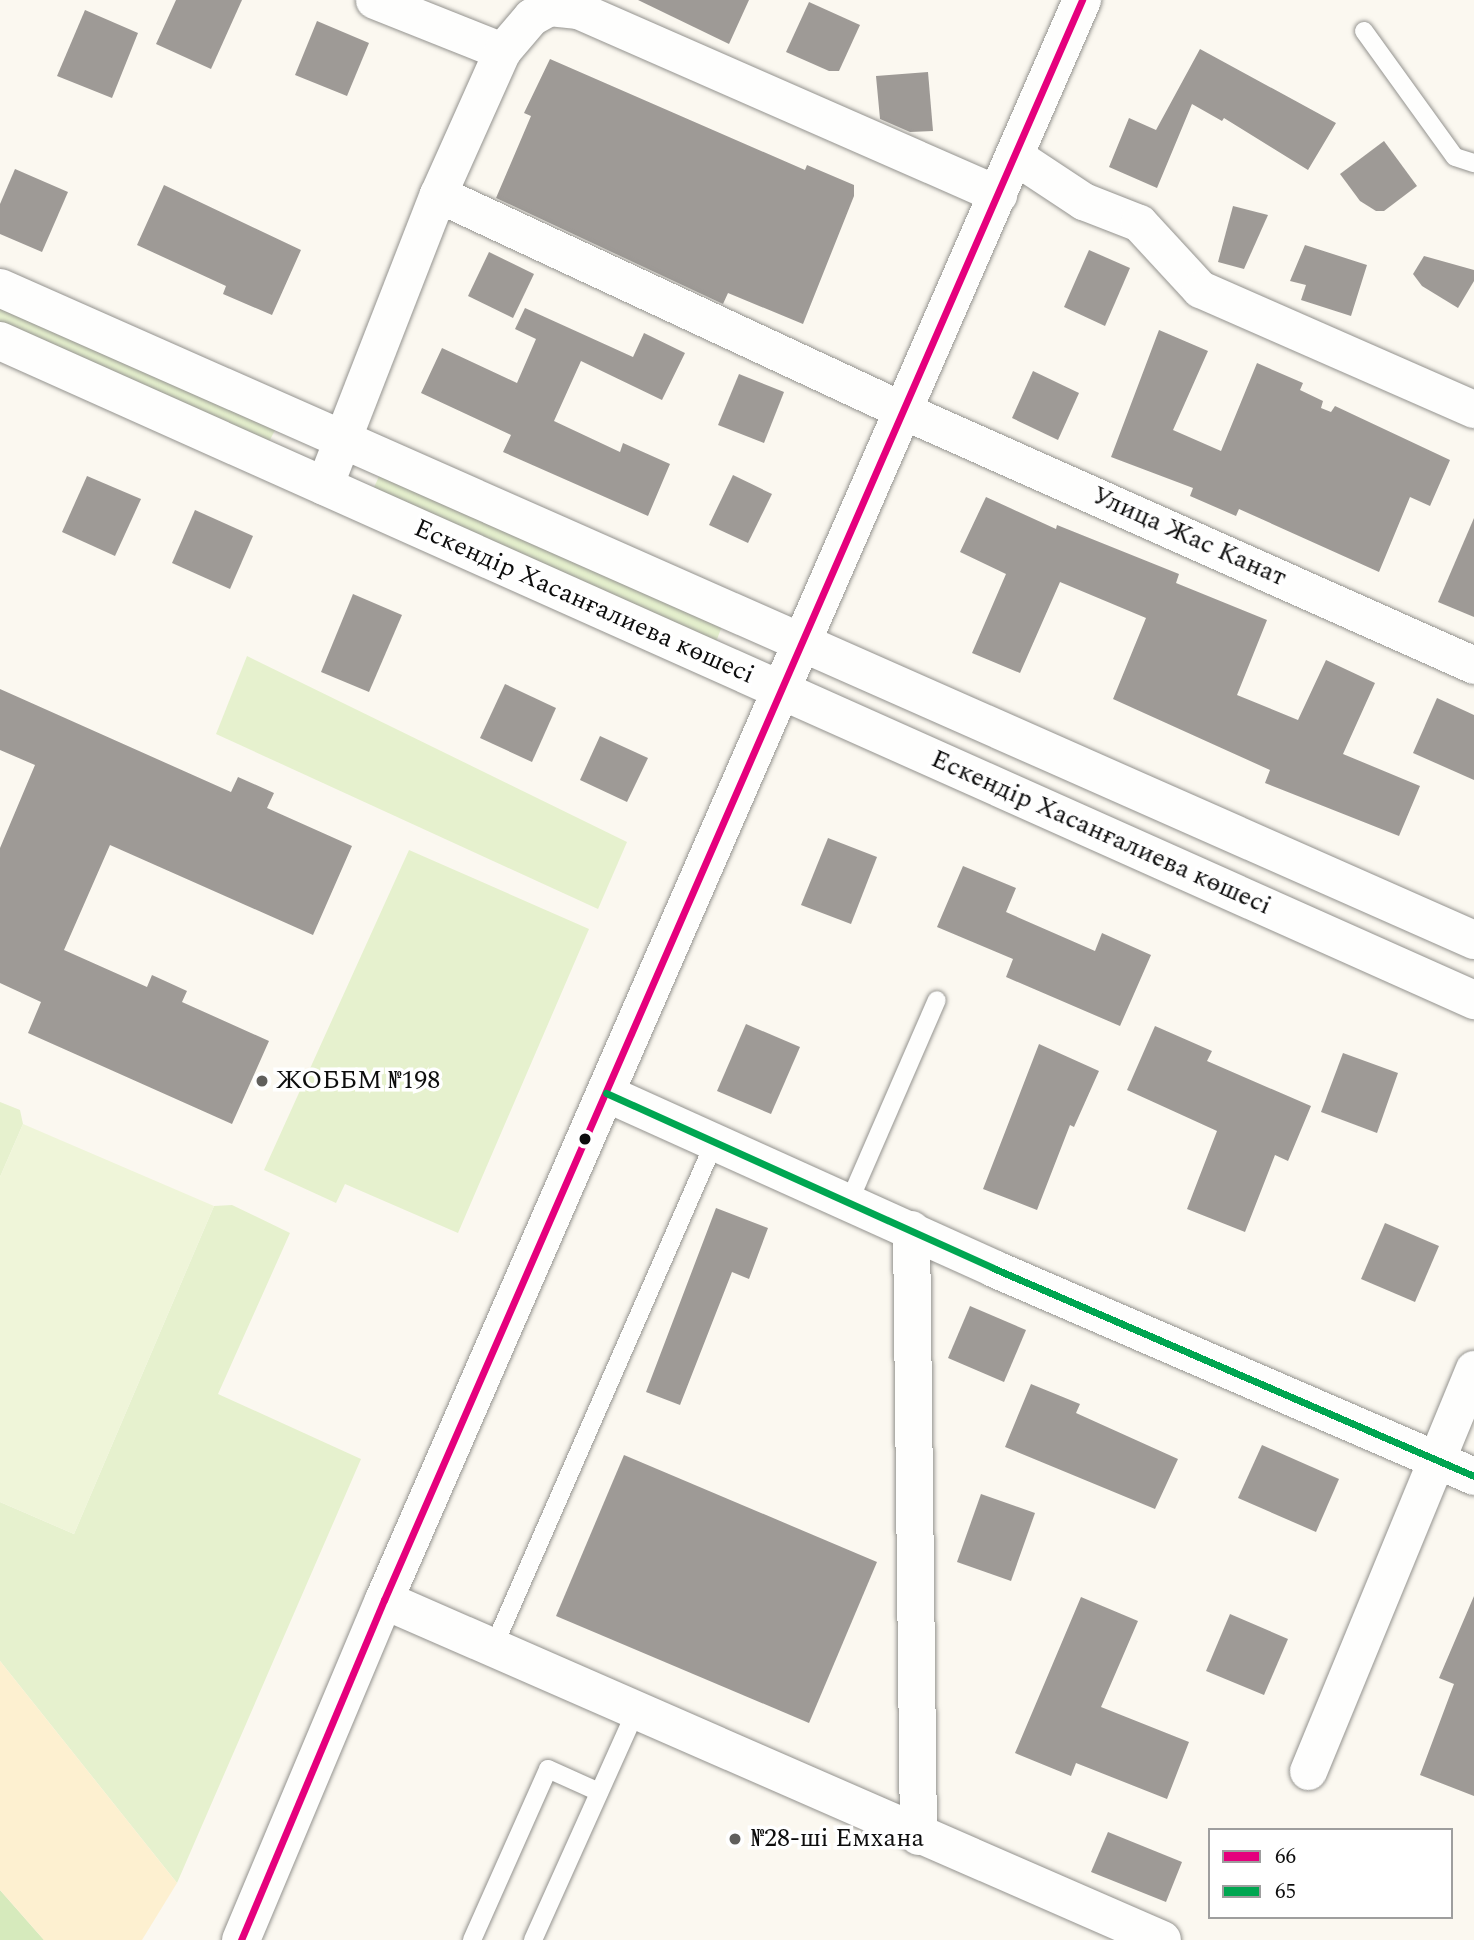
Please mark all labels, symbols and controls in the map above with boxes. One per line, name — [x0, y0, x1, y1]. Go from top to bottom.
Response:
street label: Улица Жас Канат — [1087, 480, 1291, 594]
street label: Ескендір Хасанғалиева көшесі — [409, 513, 759, 691]
street label: Ескендір Хасанғалиева көшесі — [926, 744, 1276, 922]
place label: ЖОББМ №198 — [276, 1065, 440, 1097]
marker: ЖОББМ №198 — [254, 1073, 270, 1089]
unlabelled marker — [578, 1132, 592, 1146]
place label: №28-ші Емхана — [751, 1823, 924, 1855]
legend — [1208, 1828, 1453, 1919]
marker: №28-ші Емхана — [725, 1829, 745, 1849]
text: 66 — [1275, 1841, 1296, 1873]
text: 65 — [1275, 1876, 1296, 1908]

